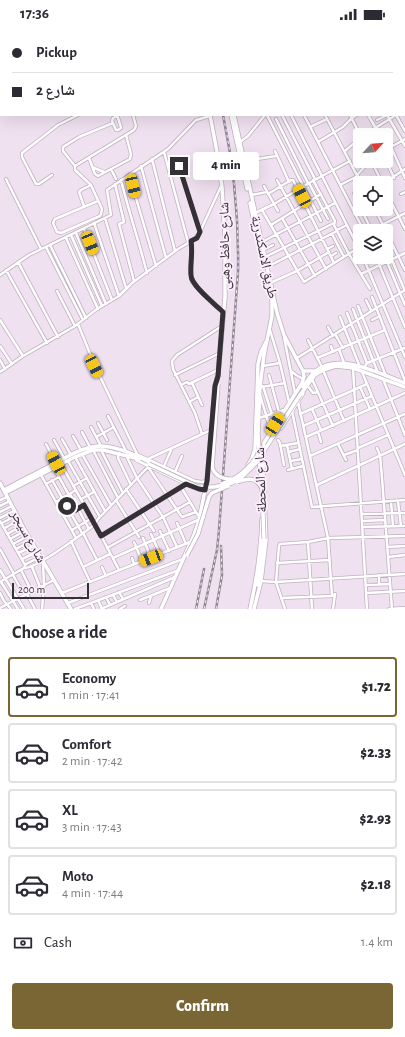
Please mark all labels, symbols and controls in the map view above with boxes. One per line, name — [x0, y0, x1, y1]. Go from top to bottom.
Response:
text: 17:36 — [20, 6, 49, 21]
text: Pickup — [36, 45, 77, 60]
text: شارع 2 — [36, 83, 75, 98]
north arrow — [353, 128, 393, 168]
map controls — [353, 128, 393, 264]
callout: 4 min — [193, 152, 259, 180]
route end — [170, 157, 188, 175]
text: 4 min — [211, 159, 241, 172]
car — [124, 173, 142, 199]
button: locate — [353, 176, 393, 216]
car — [291, 183, 313, 209]
street label: شارع حافظ وهبى — [217, 202, 235, 290]
street label: طريق الاسكندرية — [246, 214, 280, 300]
button: layers — [353, 224, 393, 264]
car — [80, 230, 100, 256]
car — [83, 353, 105, 379]
car — [263, 411, 287, 437]
street label: شارع المحطة — [253, 447, 271, 513]
car — [45, 450, 67, 476]
route start — [58, 497, 76, 515]
street label: شارع سيجر — [6, 507, 48, 566]
car — [138, 548, 164, 568]
scale bar — [12, 581, 89, 600]
text: 200 m — [18, 584, 45, 595]
text: Choose a ride — [12, 624, 107, 642]
icon: car — [14, 669, 50, 705]
text: Economy — [62, 671, 116, 686]
text: $1.72 — [361, 679, 391, 694]
text: 1 min · 17:41 — [62, 689, 120, 702]
icon: car — [14, 735, 50, 771]
text: Comfort — [62, 737, 111, 752]
text: $2.33 — [360, 745, 391, 760]
text: 2 min · 17:42 — [62, 755, 123, 768]
icon: car — [14, 801, 50, 837]
text: XL — [62, 803, 78, 818]
text: $2.93 — [360, 811, 391, 826]
text: 3 min · 17:43 — [62, 821, 122, 834]
icon: car — [14, 867, 50, 903]
text: Moto — [62, 869, 94, 884]
text: $2.18 — [360, 877, 391, 892]
text: 4 min · 17:44 — [62, 887, 123, 900]
icon: cash — [12, 932, 34, 954]
text: Cash — [44, 935, 72, 950]
text: 1.4 km — [361, 936, 393, 949]
button: Confirm — [12, 983, 393, 1029]

